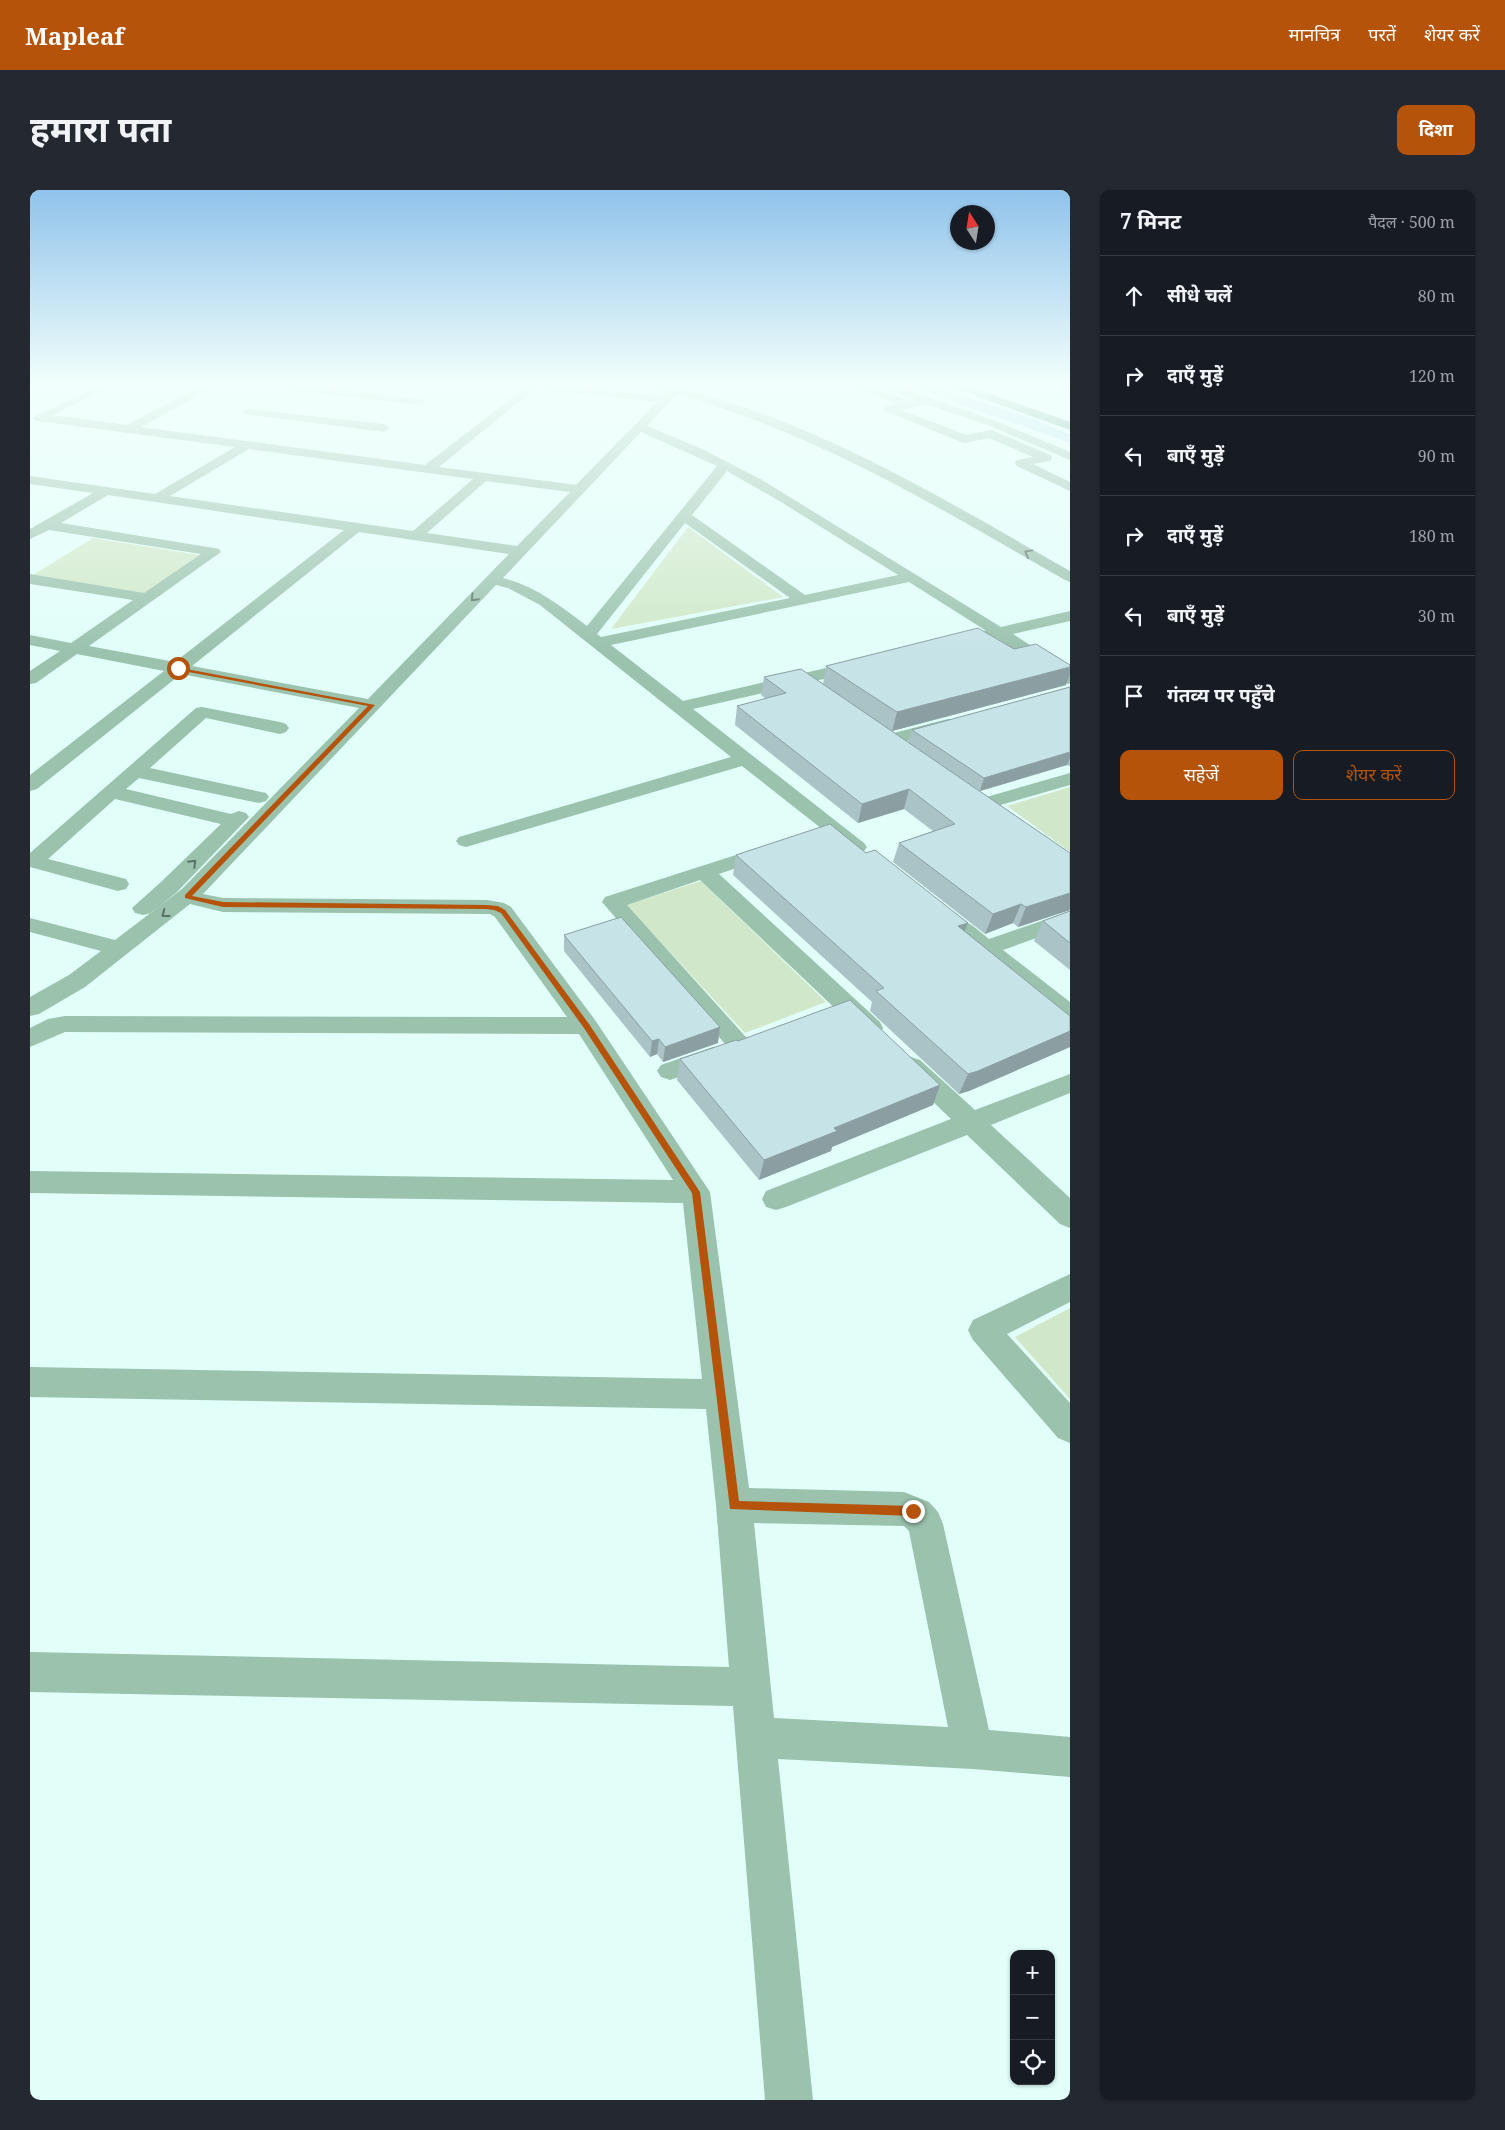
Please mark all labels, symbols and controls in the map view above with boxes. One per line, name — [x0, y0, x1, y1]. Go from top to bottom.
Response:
text: Mapleaf — [25, 19, 124, 52]
text: मानचित्र — [1289, 22, 1340, 46]
text: परतें — [1368, 22, 1396, 46]
text: शेयर करें — [1424, 22, 1480, 46]
text: हमारा पता — [30, 105, 171, 152]
button: दिशा — [1397, 105, 1475, 155]
north arrow — [950, 205, 995, 250]
text: 7 मिनट — [1120, 207, 1181, 235]
text: पैदल · 500 m — [1368, 211, 1455, 233]
icon: ahead — [1120, 282, 1148, 310]
text: सीधे चलें — [1167, 282, 1232, 308]
text: 80 m — [1418, 285, 1455, 307]
icon: right — [1120, 362, 1148, 390]
text: दाएँ मुड़ें — [1167, 362, 1223, 388]
text: 120 m — [1409, 365, 1455, 387]
icon: left — [1120, 442, 1148, 470]
text: बाएँ मुड़ें — [1167, 442, 1224, 468]
text: 90 m — [1418, 445, 1455, 467]
icon: right — [1120, 522, 1148, 550]
text: दाएँ मुड़ें — [1167, 522, 1223, 548]
text: 180 m — [1409, 525, 1455, 547]
one-way arrow — [1024, 549, 1033, 559]
one-way arrow — [471, 592, 480, 601]
icon: left — [1120, 602, 1148, 630]
text: बाएँ मुड़ें — [1167, 602, 1224, 628]
text: 30 m — [1418, 605, 1455, 627]
route start — [167, 657, 190, 680]
icon: arrive — [1120, 682, 1148, 710]
text: गंतव्य पर पहुँचे — [1167, 682, 1275, 708]
button: सहेजें — [1120, 750, 1283, 800]
button: शेयर करें — [1293, 750, 1455, 800]
one-way arrow — [187, 860, 196, 869]
one-way arrow — [161, 908, 171, 917]
route end — [902, 1500, 925, 1523]
map controls — [1010, 1950, 1055, 2085]
button: + — [1010, 1950, 1055, 1995]
button: − — [1010, 1995, 1055, 2040]
button: locate — [1010, 2040, 1055, 2085]

